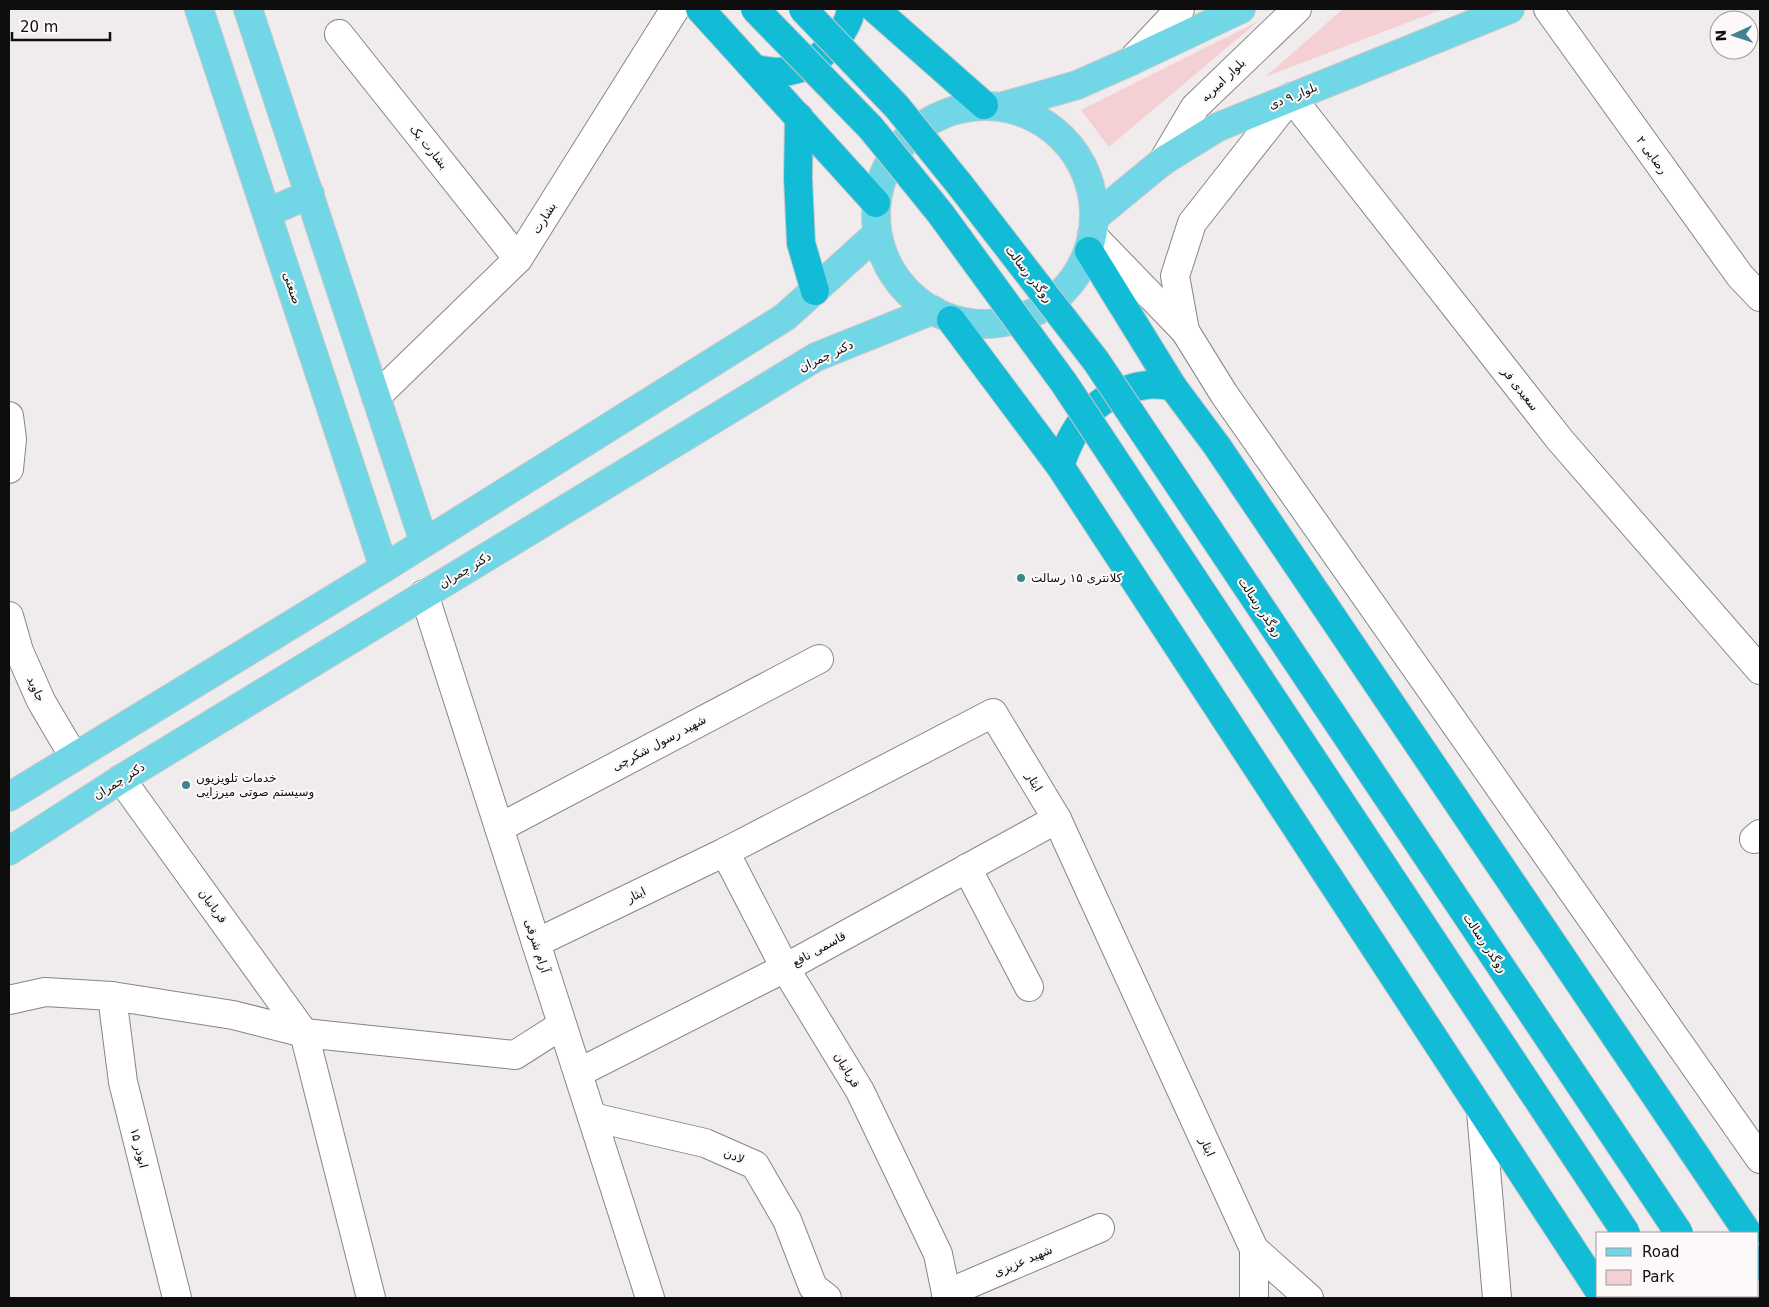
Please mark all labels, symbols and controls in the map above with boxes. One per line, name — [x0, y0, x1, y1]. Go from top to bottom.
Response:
scale bar — [12, 10, 110, 42]
north arrow — [1709, 10, 1759, 60]
text: 20 m — [20, 18, 58, 36]
text: N — [1713, 29, 1729, 42]
street label: بلوار امیریه — [1198, 55, 1249, 105]
street label: بلوار ۹ دی — [1267, 80, 1320, 113]
street label: بشارت یک — [406, 122, 451, 173]
street label: رضایی ۲ — [1633, 133, 1670, 177]
street label: بشارت — [529, 200, 560, 237]
street label: روگذر رسالت — [1002, 243, 1056, 306]
street label: صنعتی — [280, 270, 304, 306]
street label: دکتر چمران — [797, 337, 856, 376]
street label: سعیدی فر — [1497, 364, 1541, 414]
street label: دکتر چمران — [436, 549, 494, 592]
place label: کلانتری ۱۵ رسالت — [1031, 571, 1123, 586]
marker: کلانتری ۱۵ رسالت — [1015, 572, 1027, 584]
street label: روگذر رسالت — [1234, 575, 1285, 640]
street label: جاوید — [23, 674, 48, 704]
street label: شهید رسول شکرچی — [610, 712, 709, 775]
street label: دکتر چمران — [91, 760, 148, 803]
street label: ایثار — [1022, 769, 1045, 795]
place label: خدمات تلویزیون وسیستم صوتی میرزایی — [196, 771, 314, 800]
marker: خدمات تلویزیون وسیستم صوتی میرزایی — [180, 779, 192, 791]
street label: ایثار — [623, 884, 648, 907]
street label: قربانیان — [195, 886, 230, 926]
street label: روگذر رسالت — [1459, 911, 1510, 976]
street label: آرام شرقی — [521, 917, 553, 976]
street label: قاسمی نافع — [790, 928, 848, 970]
street label: قربانیان — [830, 1050, 863, 1091]
street label: ابوذر ۱۵ — [126, 1127, 151, 1170]
street label: ایثار — [1195, 1134, 1218, 1159]
street label: لادن — [722, 1145, 746, 1167]
legend — [1596, 1232, 1759, 1297]
street label: شهید عزیزی — [992, 1242, 1055, 1281]
text: Road — [1642, 1243, 1680, 1261]
text: Park — [1642, 1268, 1675, 1286]

